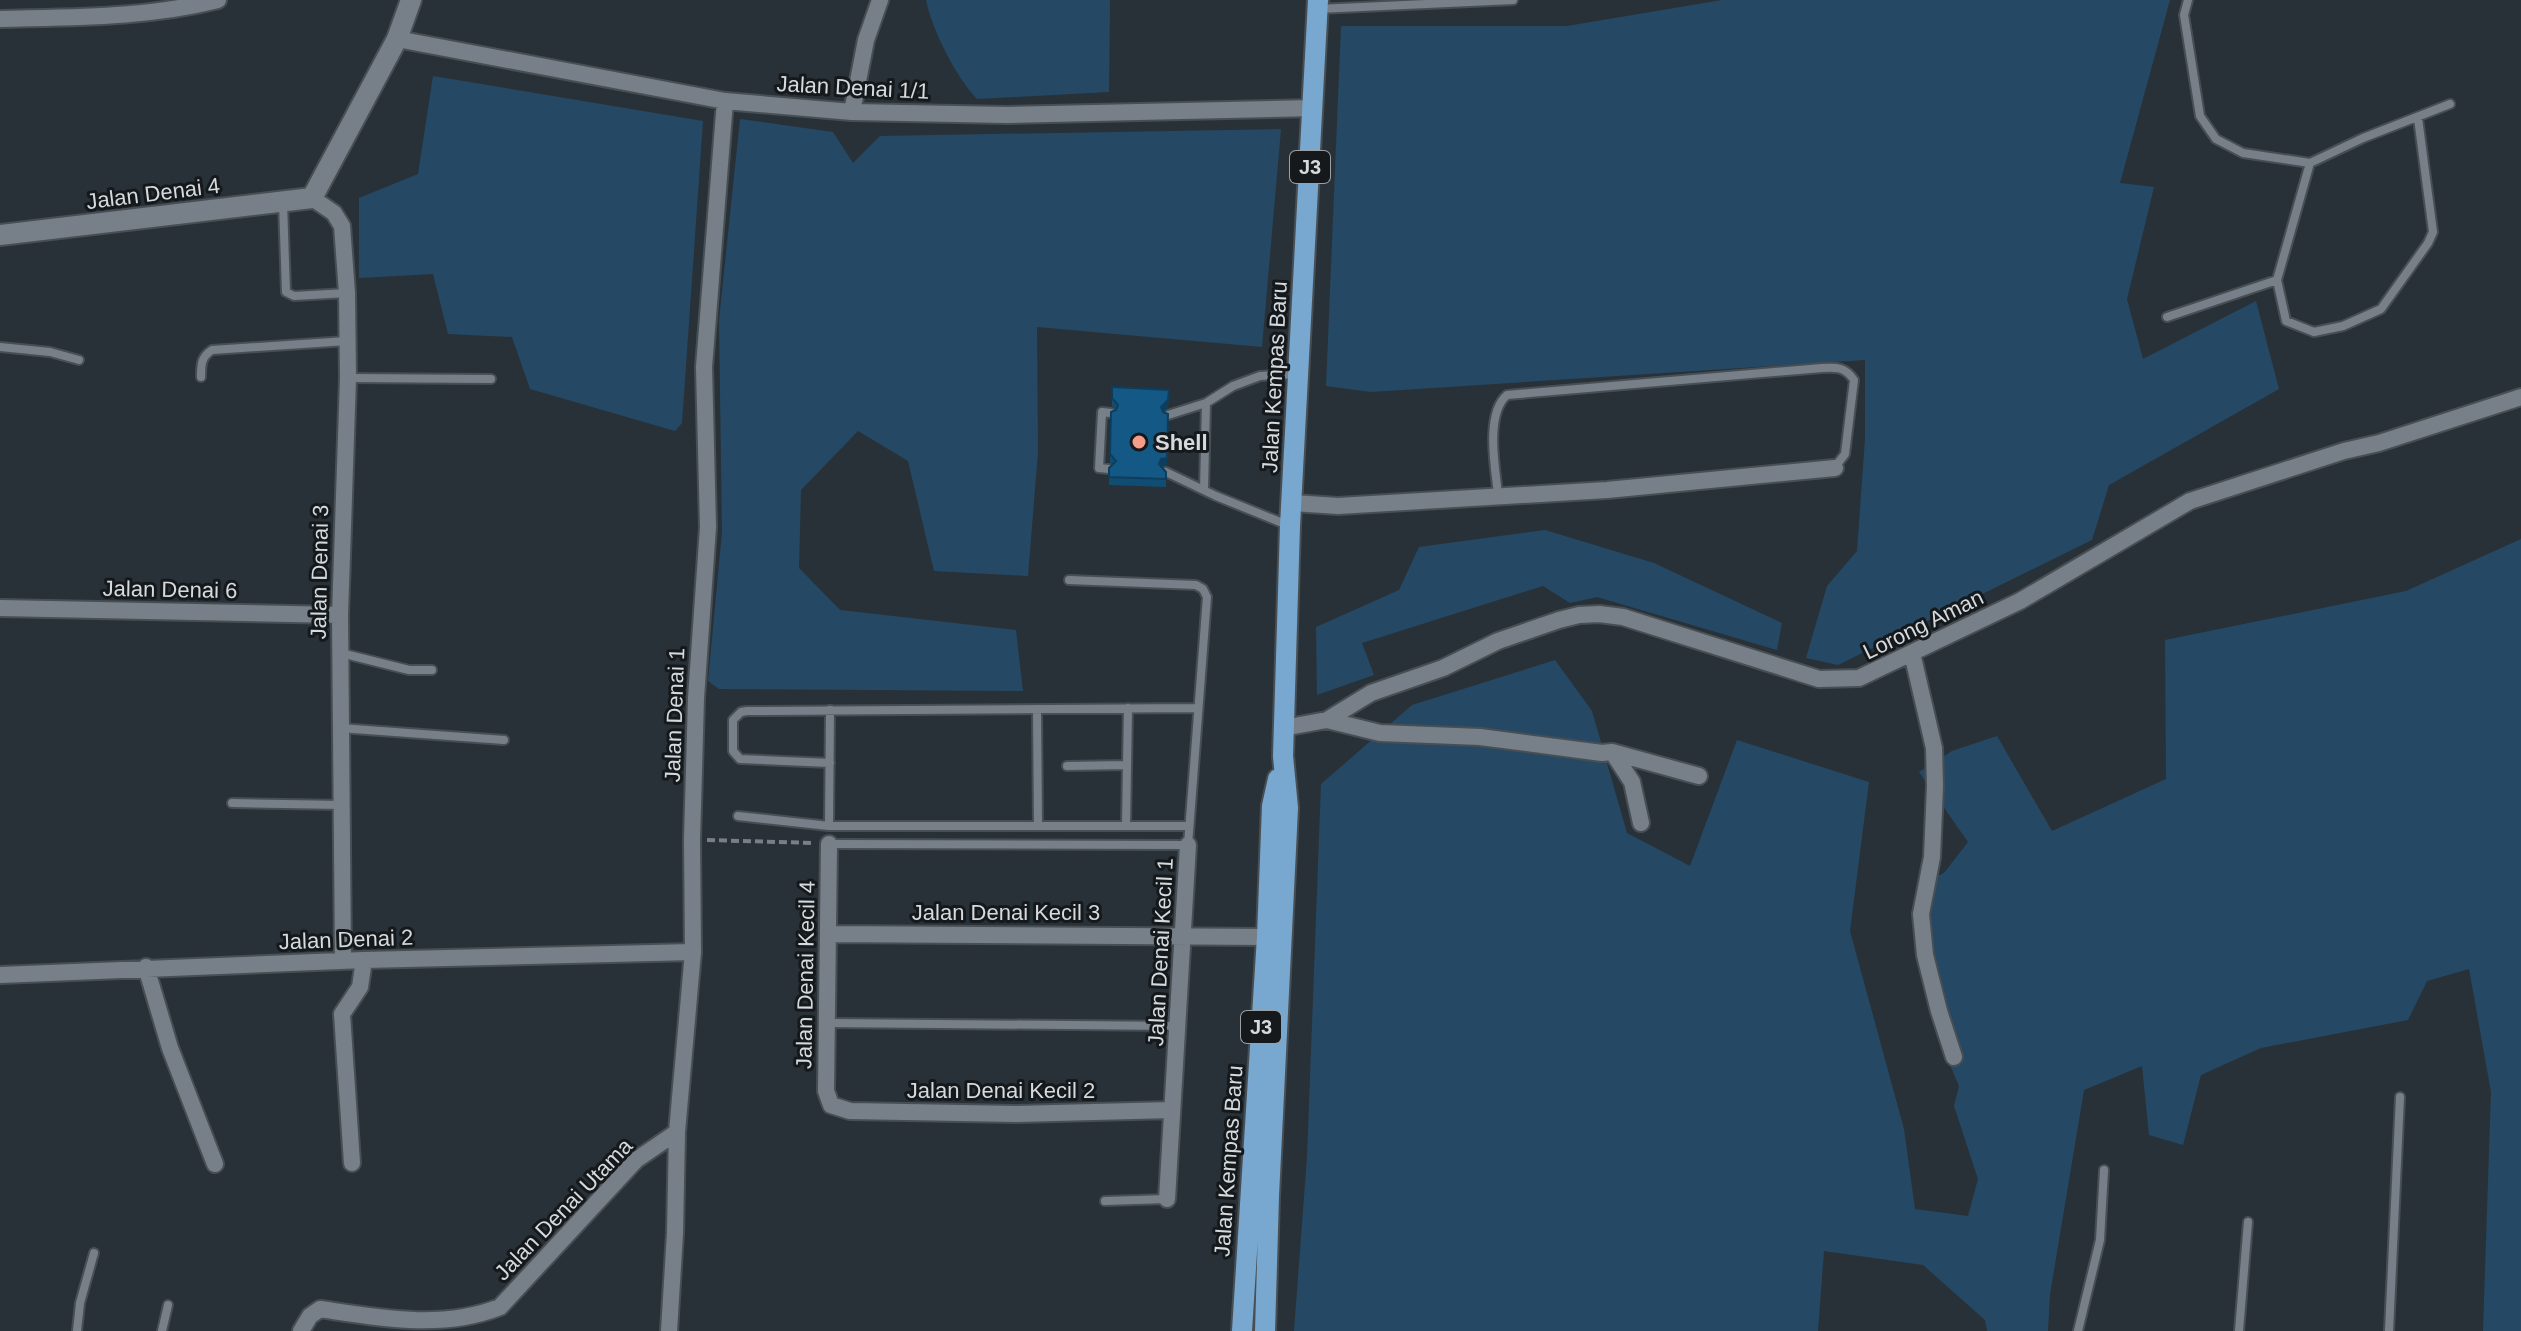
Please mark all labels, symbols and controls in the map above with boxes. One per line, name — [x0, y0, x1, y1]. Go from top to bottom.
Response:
street label: Jalan Denai 1/1 — [776, 71, 930, 104]
road number: J3 — [1290, 151, 1330, 183]
street label: Jalan Denai 4 — [85, 173, 221, 214]
street label: Jalan Kempas Baru — [1257, 281, 1292, 474]
place label: Shell — [1155, 430, 1208, 455]
marker: Shell — [1130, 433, 1148, 451]
street label: Jalan Denai 3 — [306, 505, 333, 639]
street label: Jalan Denai 6 — [103, 576, 237, 603]
street label: Lorong Aman — [1859, 585, 1988, 664]
street label: Jalan Denai 1 — [660, 647, 689, 783]
street label: Jalan Denai Kecil 1 — [1143, 857, 1178, 1047]
street label: Jalan Denai Kecil 4 — [791, 881, 820, 1069]
street label: Jalan Denai Kecil 3 — [912, 900, 1100, 925]
street label: Jalan Denai 2 — [278, 925, 414, 954]
road number: J3 — [1241, 1011, 1281, 1043]
street label: Jalan Kempas Baru — [1209, 1064, 1248, 1258]
street label: Jalan Denai Kecil 2 — [907, 1078, 1095, 1103]
street label: Jalan Denai Utama — [489, 1133, 638, 1285]

